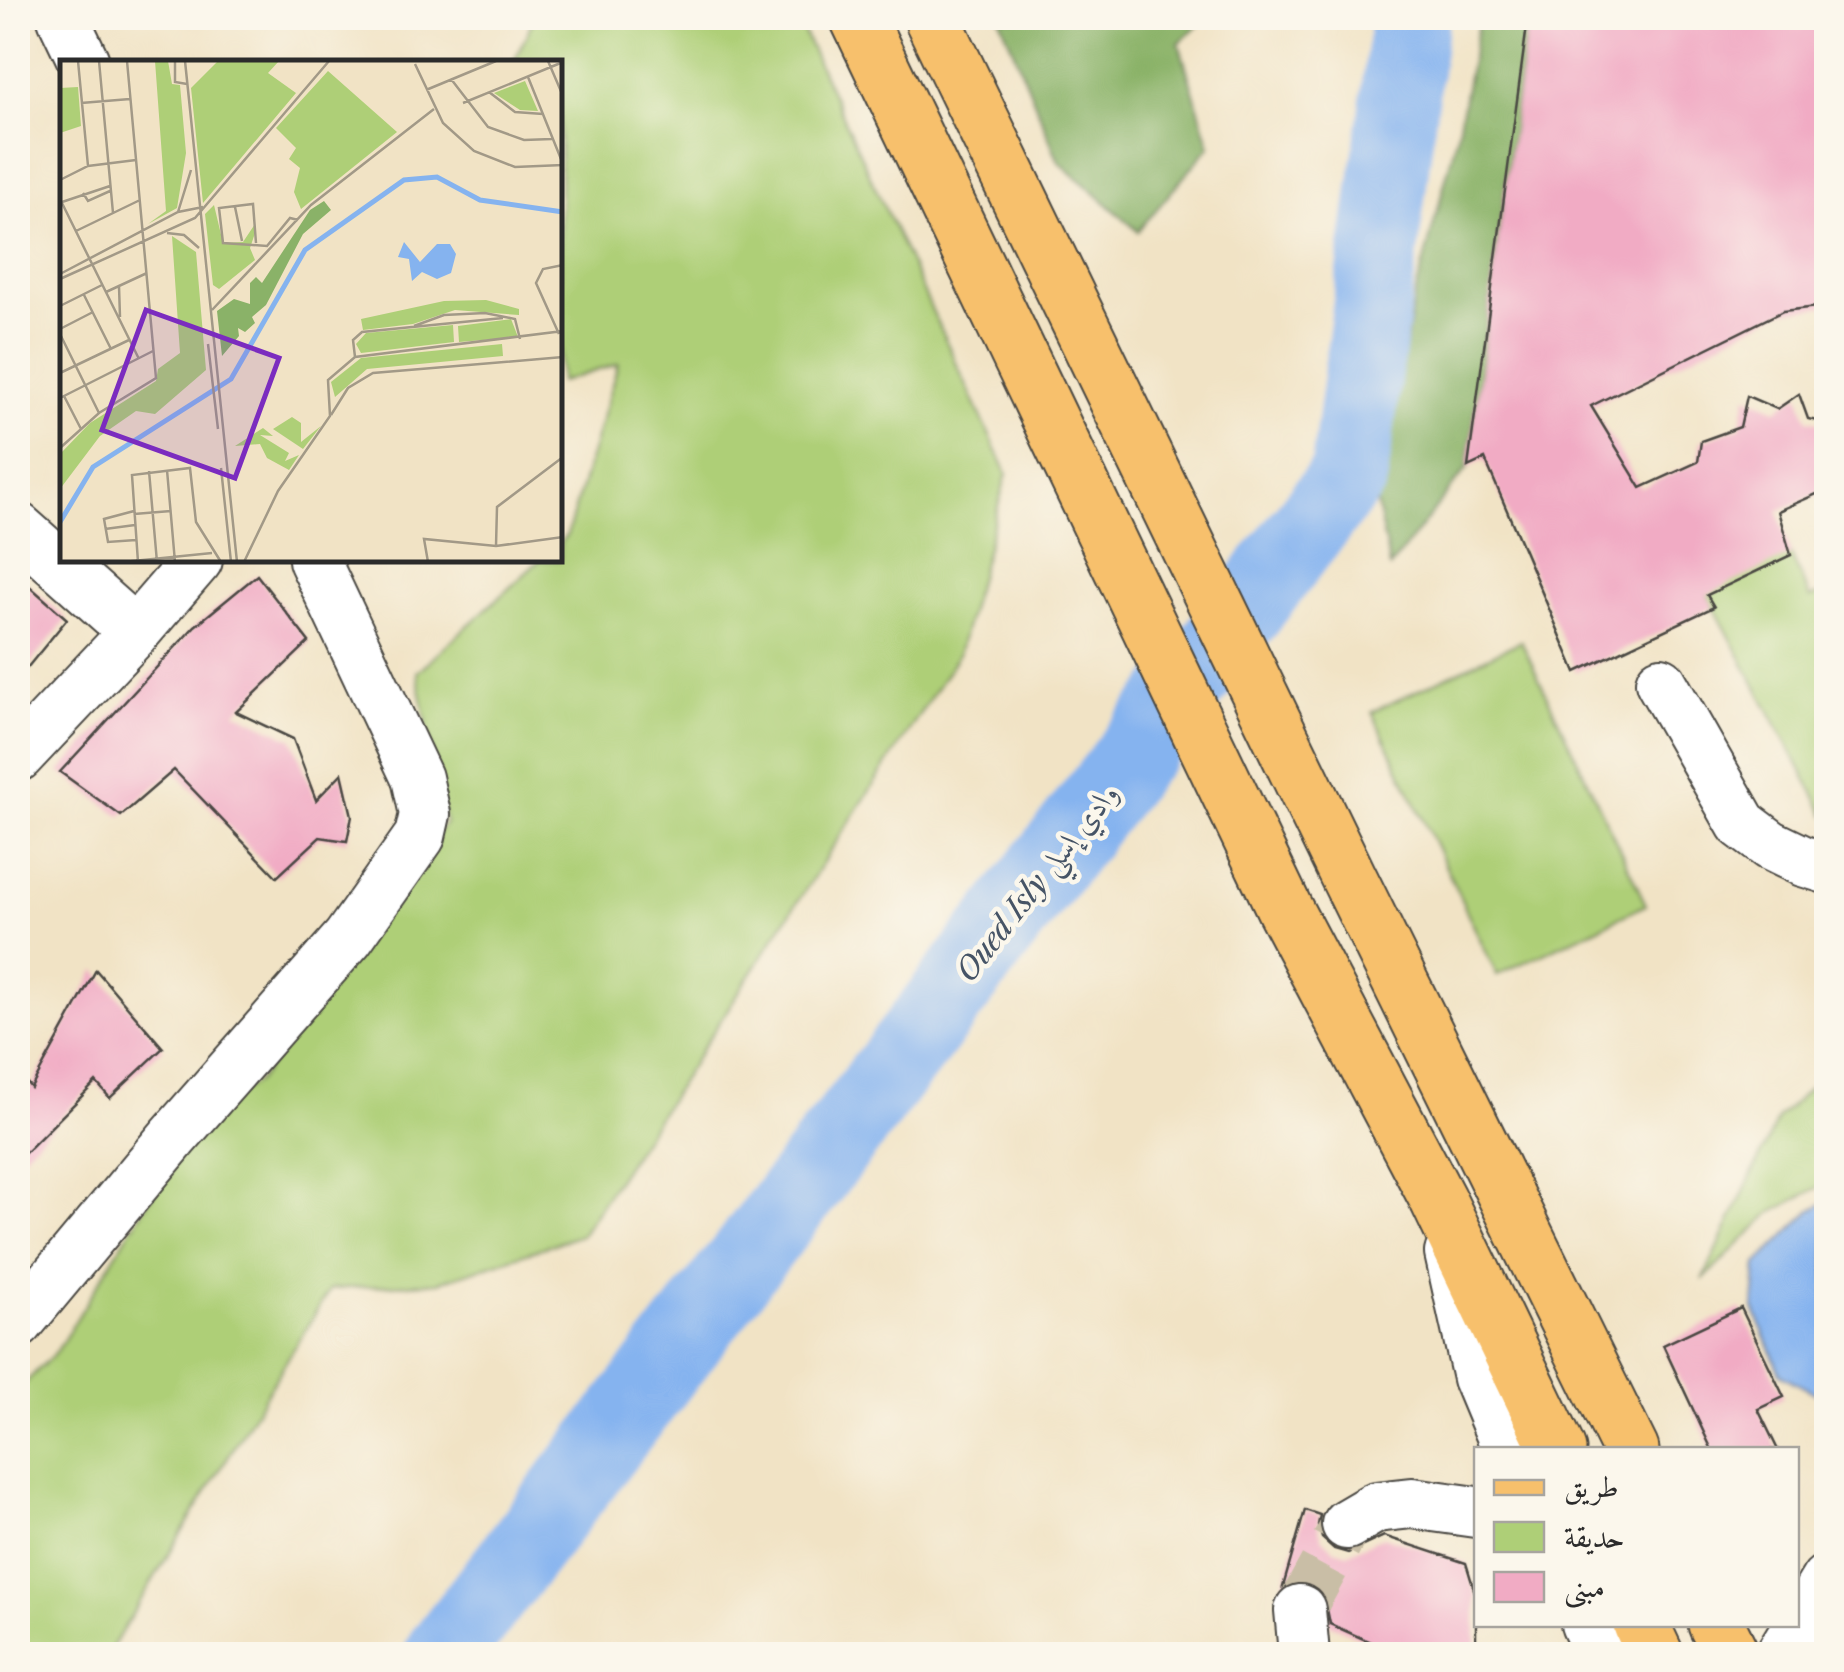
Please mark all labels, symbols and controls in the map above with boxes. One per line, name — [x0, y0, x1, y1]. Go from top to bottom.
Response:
inset map — [60, 60, 562, 562]
water label: Oued Isly وادي إسلي — [948, 775, 1135, 996]
legend — [1474, 1447, 1799, 1627]
text: طريق — [1564, 1468, 1619, 1506]
text: حديقة — [1564, 1518, 1625, 1555]
text: مبنى — [1564, 1568, 1605, 1609]

